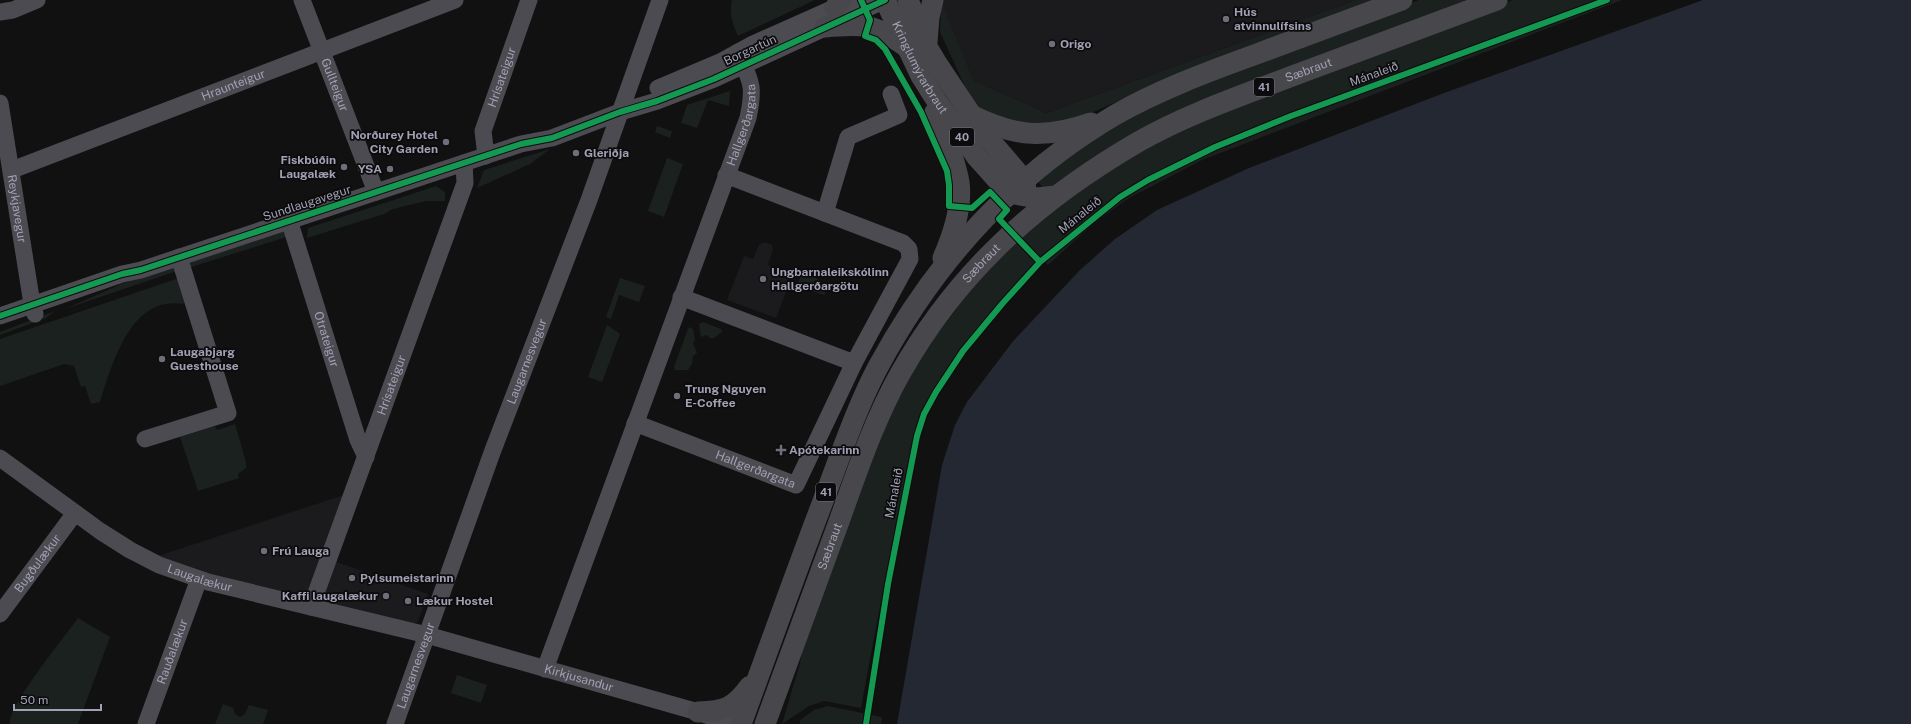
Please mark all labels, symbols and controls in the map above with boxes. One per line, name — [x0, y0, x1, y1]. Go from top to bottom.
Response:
place label: Hús atvinnulífsins — [1234, 5, 1311, 33]
marker: Hús atvinnulífsins — [1221, 14, 1231, 24]
street label: Kringlumýrarbraut — [889, 19, 951, 117]
street label: Borgartún — [721, 32, 779, 68]
place label: Origo — [1060, 37, 1091, 51]
marker: Origo — [1047, 39, 1057, 49]
street label: Hrísateigur — [485, 45, 519, 109]
street label: Sæbraut — [1283, 55, 1334, 85]
street label: Gullteigur — [318, 56, 351, 114]
street label: Mánaleið — [1348, 59, 1400, 89]
street label: Hraunteigur — [199, 66, 268, 104]
road number: 41 — [1254, 78, 1274, 96]
street label: Hallgerðargata — [724, 83, 758, 168]
place label: Norðurey Hotel City Garden — [350, 128, 438, 156]
road number: 40 — [950, 128, 974, 146]
marker: Norðurey Hotel City Garden — [441, 137, 451, 147]
place label: Gleriðja — [584, 146, 629, 160]
marker: Gleriðja — [571, 148, 581, 158]
place label: Fiskbúðin Laugalæk — [279, 153, 336, 181]
marker: Fiskbúðin Laugalæk — [339, 162, 349, 172]
place label: YSA — [358, 162, 382, 176]
marker: YSA — [385, 164, 395, 174]
street label: Reykjavegur — [4, 173, 29, 244]
street label: Sundlaugavegur — [261, 182, 353, 224]
street label: Mánaleið — [1056, 193, 1104, 236]
street label: Sæbraut — [960, 241, 1003, 286]
place label: Ungbarnaleikskólinn Hallgerðargötu — [771, 265, 889, 293]
marker: Ungbarnaleikskólinn Hallgerðargötu — [758, 274, 768, 284]
street label: Otrateigur — [311, 310, 342, 369]
street label: Laugarnesvegur — [504, 316, 550, 406]
place label: Laugabjarg Guesthouse — [170, 345, 239, 373]
street label: Hrísateigur — [374, 353, 409, 417]
marker: Laugabjarg Guesthouse — [157, 354, 167, 364]
place label: Trung Nguyen E-Coffee — [685, 382, 766, 410]
marker: Trung Nguyen E-Coffee — [672, 391, 682, 401]
place label: Apótekarinn — [789, 443, 859, 457]
marker: Apótekarinn — [776, 445, 786, 455]
street label: Hallgerðargata — [713, 448, 797, 491]
street label: Mánaleið — [882, 467, 906, 519]
road number: 41 — [816, 483, 836, 501]
street label: Sæbraut — [815, 521, 845, 572]
street label: Bugðulækur — [11, 531, 64, 595]
place label: Frú Lauga — [272, 544, 329, 558]
marker: Frú Lauga — [259, 546, 269, 556]
street label: Laugalækur — [166, 561, 234, 595]
place label: Pylsumeistarinn — [360, 571, 454, 585]
marker: Pylsumeistarinn — [347, 573, 357, 583]
place label: Kaffi laugalækur — [282, 589, 378, 603]
marker: Kaffi laugalækur — [381, 591, 391, 601]
place label: Lækur Hostel — [416, 594, 493, 608]
marker: Lækur Hostel — [403, 596, 413, 606]
street label: Rauðalækur — [154, 617, 191, 686]
street label: Laugarnesvegur — [394, 620, 438, 711]
street label: Kirkjusandur — [543, 662, 615, 695]
scale bar — [14, 686, 101, 712]
text: 50 m — [20, 693, 48, 707]

